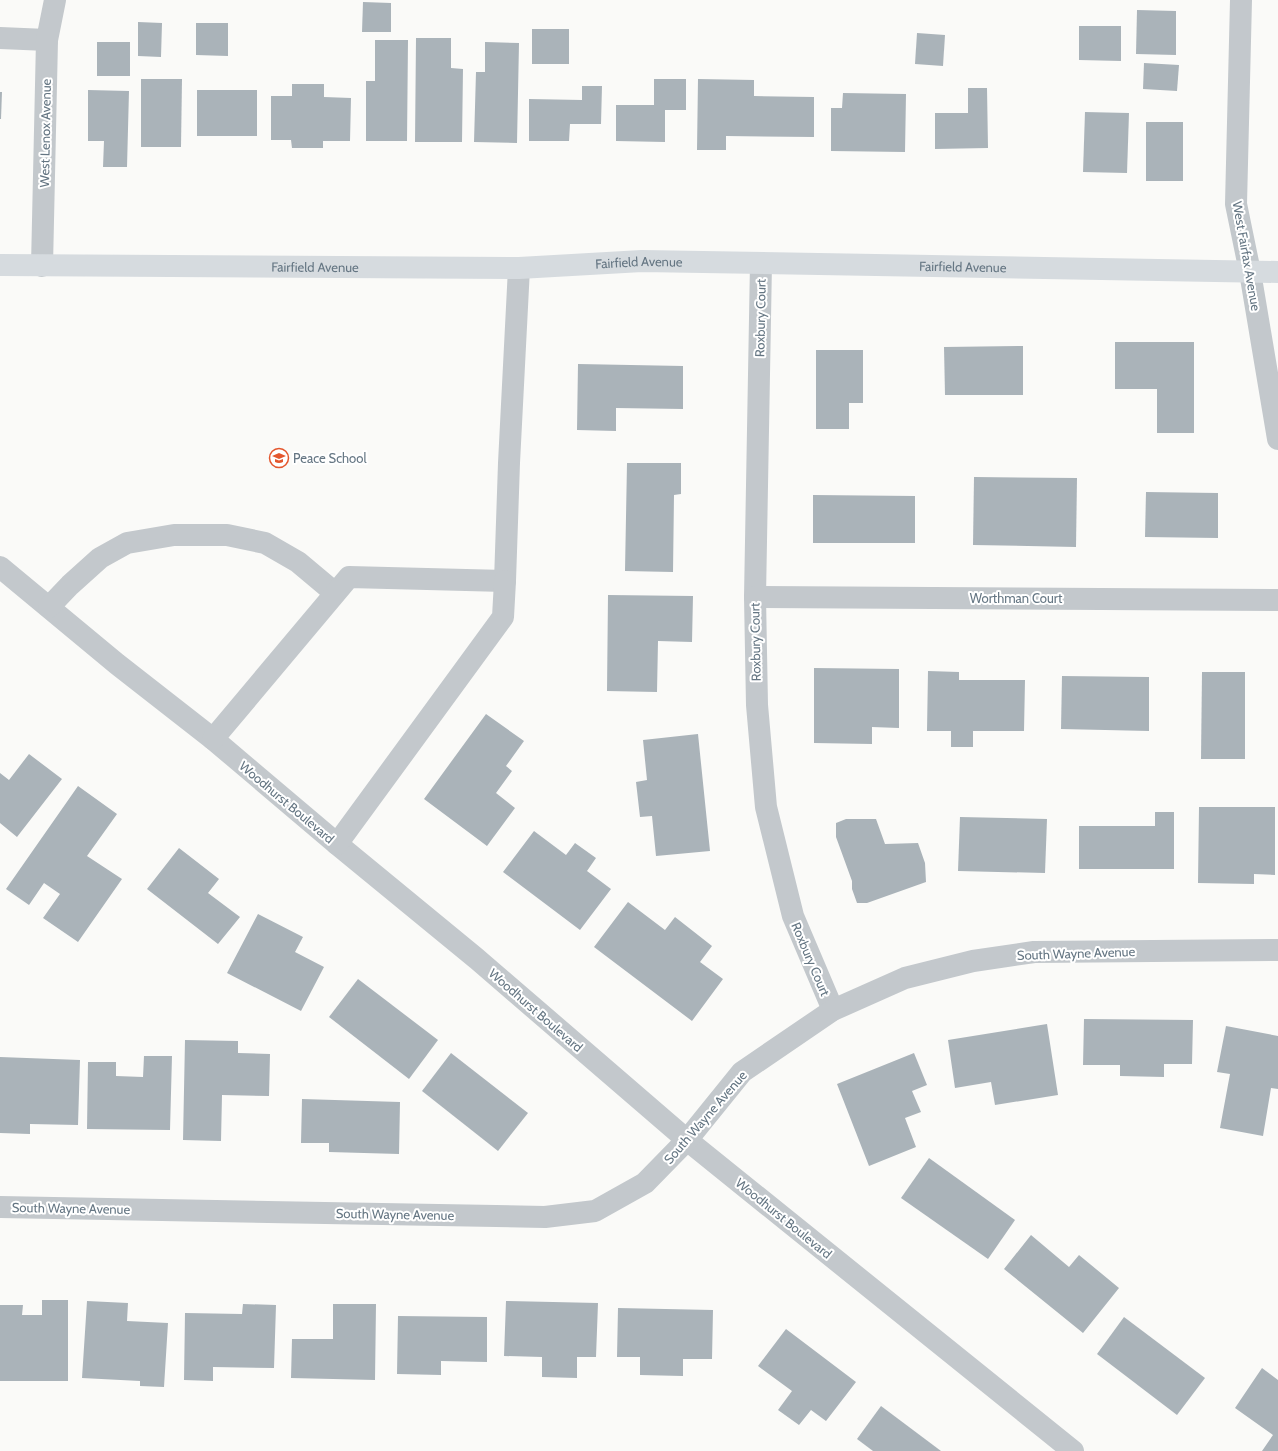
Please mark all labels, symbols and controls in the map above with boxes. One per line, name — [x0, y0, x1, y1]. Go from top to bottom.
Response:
street label: West Lenox Avenue — [36, 78, 54, 187]
street label: West Fairfax Avenue — [1229, 200, 1265, 312]
street label: Fairfield Avenue — [595, 253, 683, 272]
street label: Fairfield Avenue — [919, 258, 1007, 275]
street label: Fairfield Avenue — [271, 259, 359, 275]
street label: Roxbury Court — [751, 278, 769, 357]
school or university icon: Peace School — [268, 447, 290, 469]
place label: Peace School — [293, 450, 366, 466]
street label: Worthman Court — [970, 590, 1063, 606]
street label: Roxbury Court — [746, 602, 764, 681]
street label: Woodhurst Boulevard — [236, 758, 338, 846]
street label: Roxbury Court — [788, 920, 834, 999]
street label: South Wayne Avenue — [1017, 943, 1136, 963]
street label: Woodhurst Boulevard — [486, 965, 586, 1055]
street label: South Wayne Avenue — [660, 1067, 750, 1167]
street label: Woodhurst Boulevard — [733, 1174, 835, 1262]
street label: South Wayne Avenue — [12, 1199, 131, 1217]
street label: South Wayne Avenue — [336, 1205, 455, 1223]

